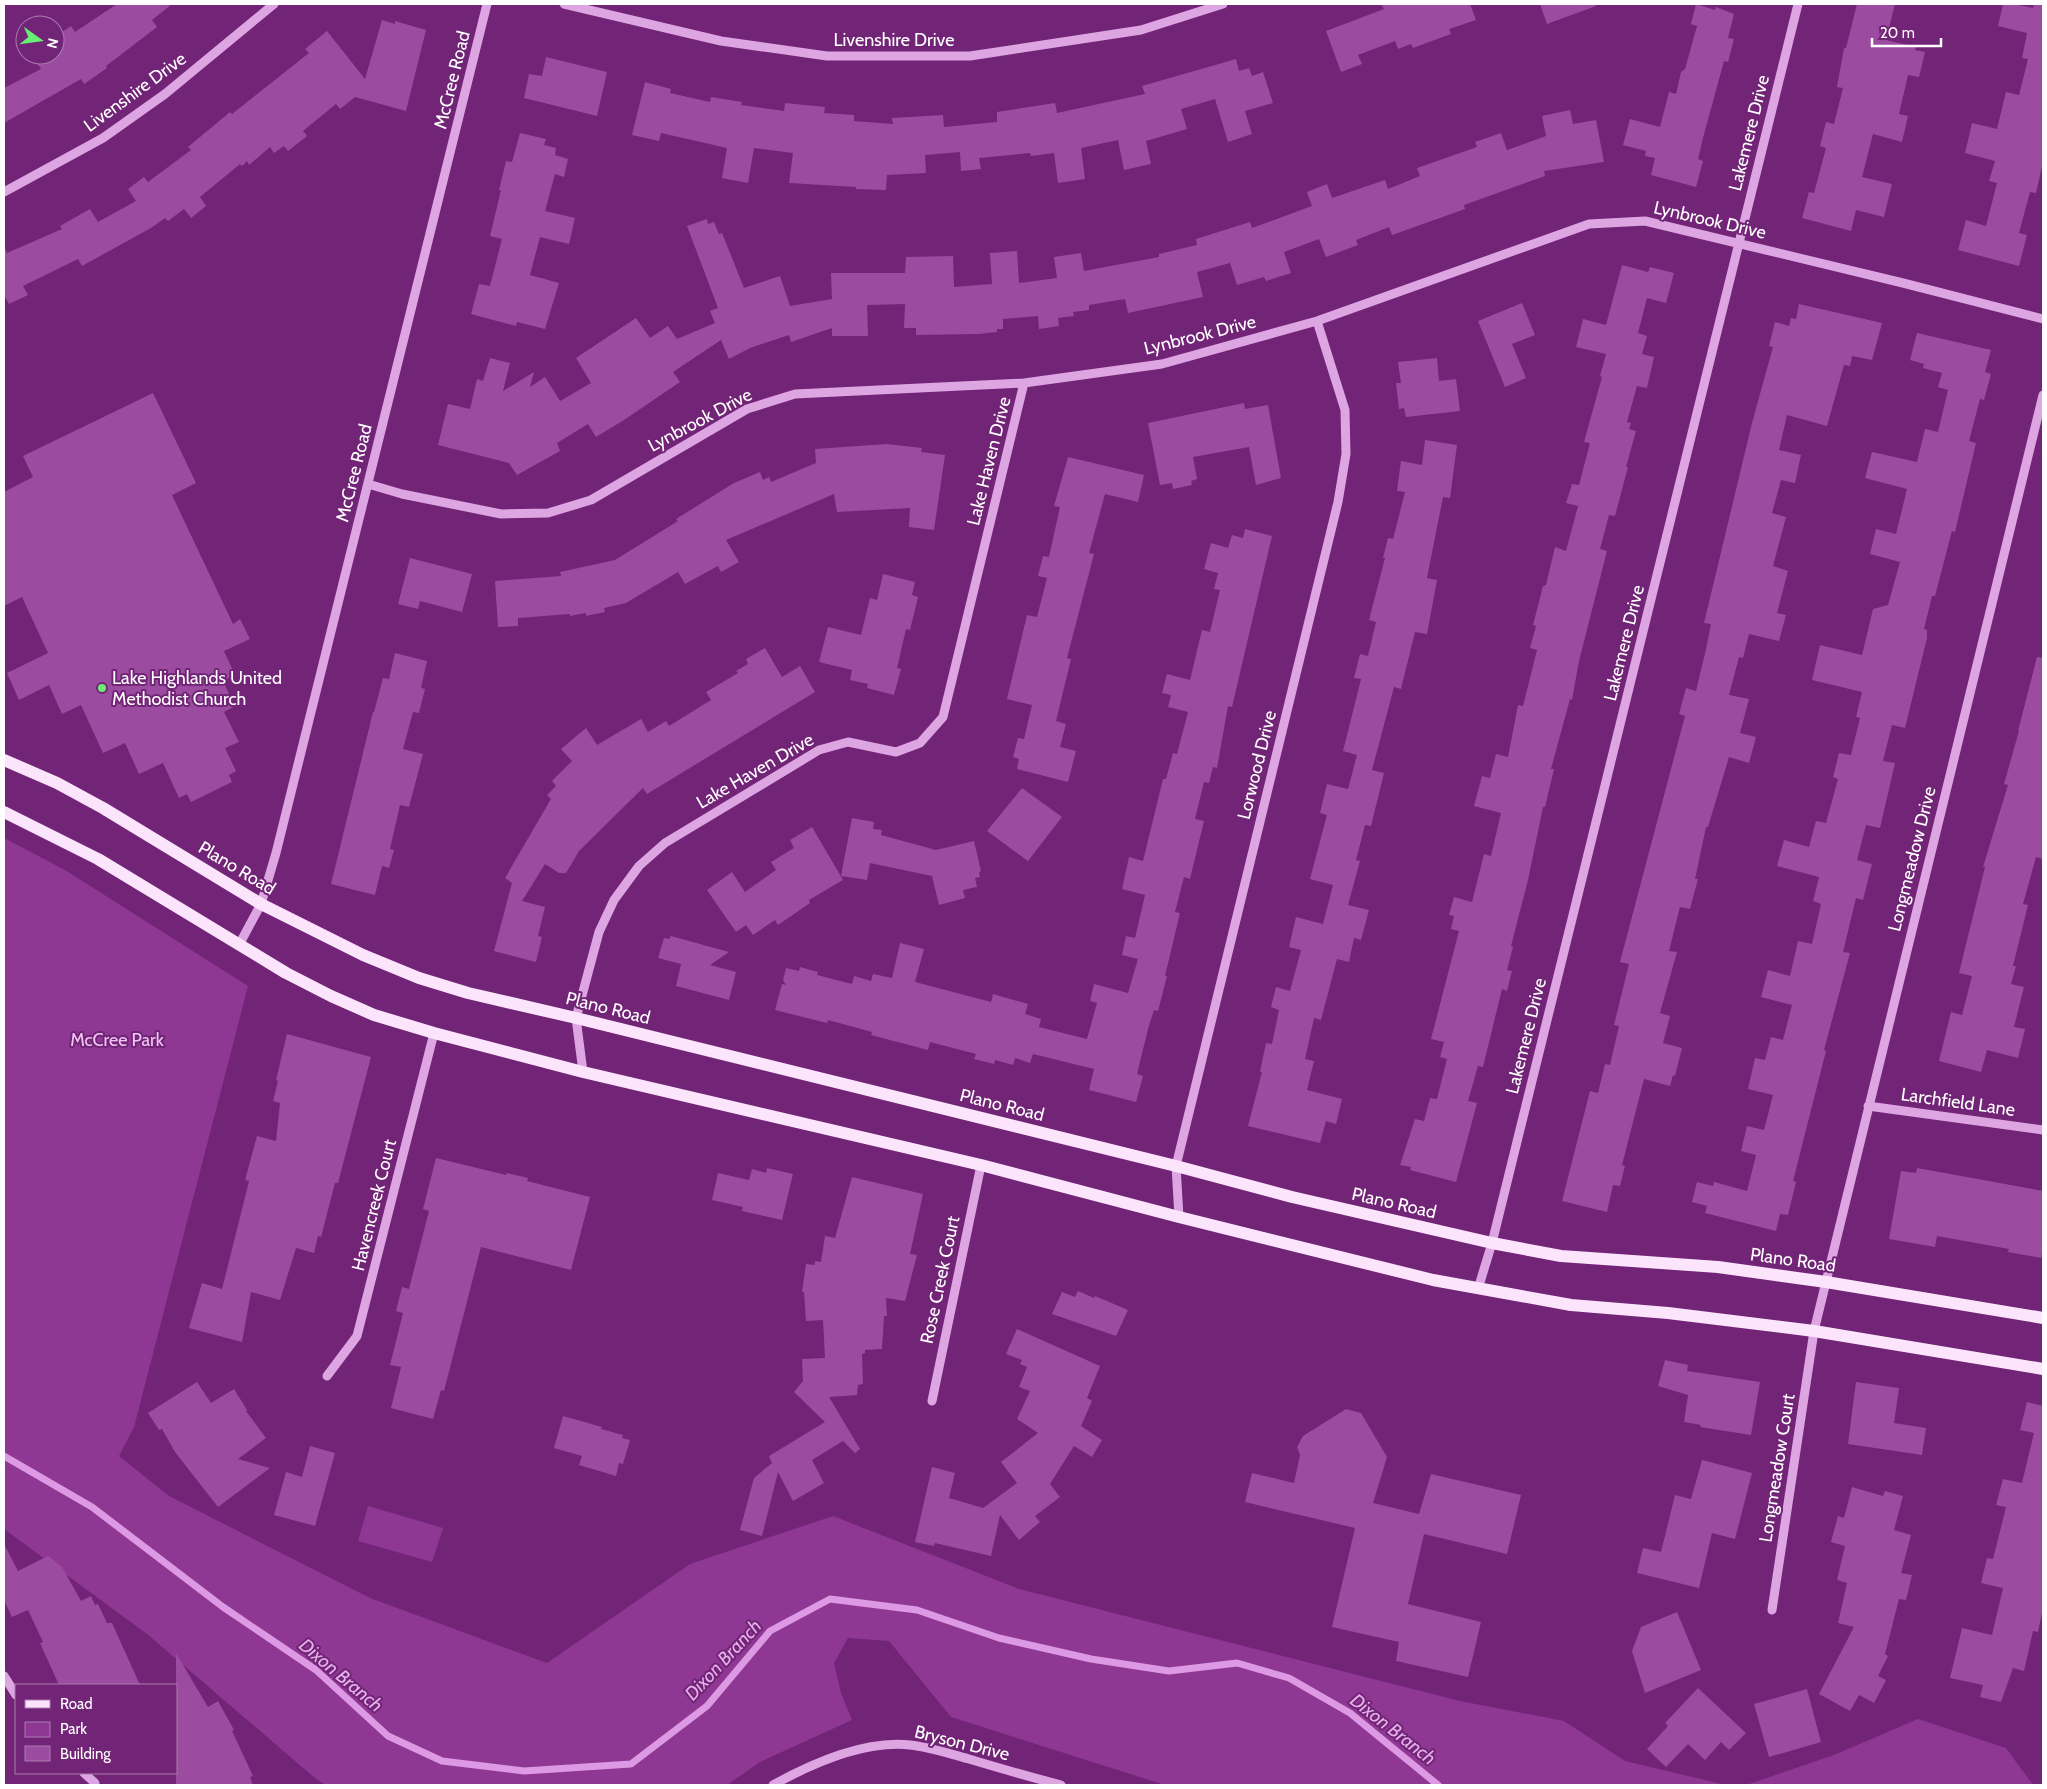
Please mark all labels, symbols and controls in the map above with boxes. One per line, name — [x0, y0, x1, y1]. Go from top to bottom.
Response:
north arrow — [15, 15, 65, 65]
scale bar — [1872, 15, 1941, 47]
text: 20 m — [1880, 24, 1915, 42]
street label: McCree Road — [429, 29, 475, 131]
street label: Livenshire Drive — [834, 29, 954, 51]
text: N — [43, 36, 63, 50]
street label: Livenshire Drive — [80, 48, 190, 136]
street label: Lakemere Drive — [1724, 73, 1774, 193]
street label: Lynbrook Drive — [1652, 196, 1768, 244]
street label: Lynbrook Drive — [1142, 310, 1258, 360]
street label: Lynbrook Drive — [644, 383, 756, 457]
street label: Lake Haven Drive — [962, 394, 1016, 528]
street label: McCree Road — [331, 422, 377, 524]
street label: Lakemere Drive — [1599, 583, 1649, 703]
place label: Lake Highlands United Methodist Church — [112, 667, 282, 710]
marker: Lake Highlands United Methodist Church — [96, 682, 108, 694]
street label: Lorwood Drive — [1233, 708, 1281, 822]
street label: Lake Haven Drive — [692, 729, 818, 813]
street label: Longmeadow Drive — [1883, 784, 1941, 934]
street label: Plano Road — [194, 836, 280, 900]
street label: Lakemere Drive — [1501, 976, 1551, 1096]
street label: Plano Road — [564, 987, 652, 1029]
park label: McCree Park — [70, 1029, 165, 1051]
street label: Larchfield Lane — [1899, 1083, 2017, 1121]
street label: Plano Road — [958, 1084, 1046, 1126]
street label: Havencreek Court — [347, 1137, 401, 1273]
street label: Plano Road — [1350, 1183, 1438, 1223]
street label: Rose Creek Court — [916, 1214, 964, 1346]
street label: Plano Road — [1749, 1243, 1837, 1277]
street label: Longmeadow Court — [1754, 1392, 1800, 1544]
water label: Dixon Branch — [680, 1615, 766, 1705]
water label: Dixon Branch — [294, 1633, 388, 1717]
legend — [15, 1684, 178, 1774]
water label: Dixon Branch — [1346, 1688, 1440, 1770]
text: Road — [60, 1695, 93, 1713]
text: Park — [60, 1720, 87, 1738]
street label: Bryson Drive — [912, 1721, 1012, 1765]
text: Building — [60, 1745, 111, 1763]

